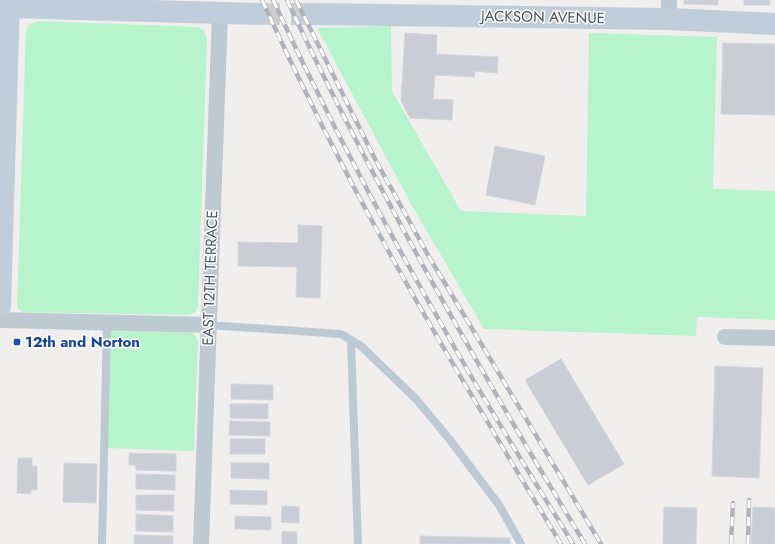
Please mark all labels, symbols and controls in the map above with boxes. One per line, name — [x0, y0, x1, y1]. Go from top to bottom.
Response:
street label: JACKSON AVENUE — [479, 5, 605, 29]
street label: EAST 12TH TERRACE — [197, 210, 223, 346]
place label: 12th and Norton — [25, 331, 140, 353]
marker: 12th and Norton — [12, 337, 22, 347]

